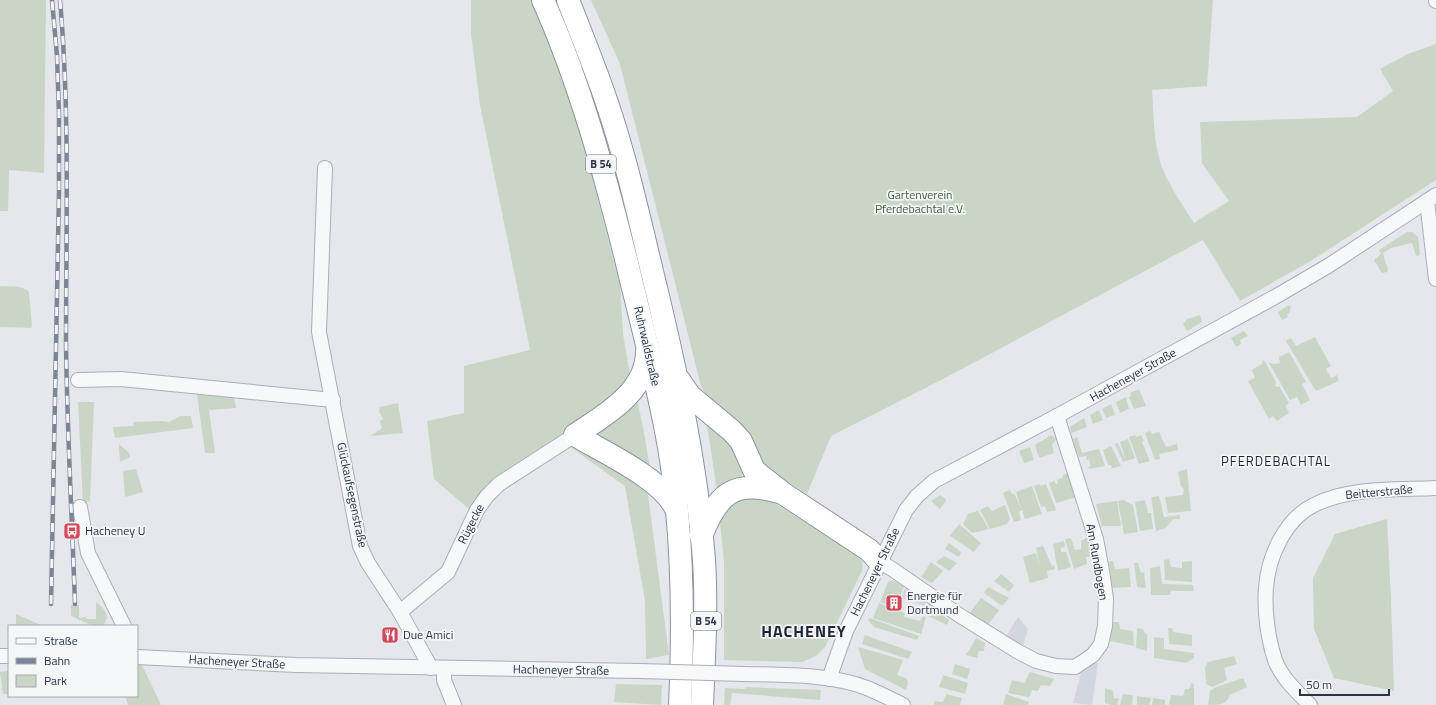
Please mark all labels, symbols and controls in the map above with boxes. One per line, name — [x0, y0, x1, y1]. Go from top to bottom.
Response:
road number: B 54 — [586, 155, 616, 173]
park label: Gartenverein Pferdebachtal e.V. — [875, 185, 965, 218]
street label: Ruhrwaldstraße — [629, 304, 666, 388]
street label: Hacheneyer Straße — [1086, 343, 1180, 406]
street label: Glückaufsegenstraße — [332, 441, 373, 549]
district label: PFERDEBACHTAL — [1221, 451, 1331, 471]
street label: Beitterstraße — [1344, 479, 1413, 504]
street label: Rügecke — [452, 500, 489, 547]
bus stop icon: Hacheney U — [62, 521, 82, 541]
place label: Hacheney U — [85, 521, 145, 540]
street label: Am Rundbogen — [1081, 522, 1114, 602]
street label: Hacheneyer Straße — [845, 524, 904, 619]
place label: Energie für Dortmund — [907, 586, 962, 619]
building icon: Energie für Dortmund — [884, 593, 904, 613]
road number: B 54 — [691, 612, 721, 630]
district label: HACHENEY — [761, 619, 847, 643]
legend — [8, 625, 138, 697]
restaurant icon: Due Amici — [380, 625, 400, 645]
place label: Due Amici — [403, 625, 453, 644]
text: Straße — [44, 631, 78, 650]
street label: Hacheneyer Straße — [188, 649, 286, 674]
text: Bahn — [44, 651, 70, 670]
street label: Hacheneyer Straße — [513, 659, 609, 680]
text: Park — [44, 671, 67, 690]
scale bar — [1300, 671, 1389, 697]
text: 50 m — [1306, 675, 1332, 694]

